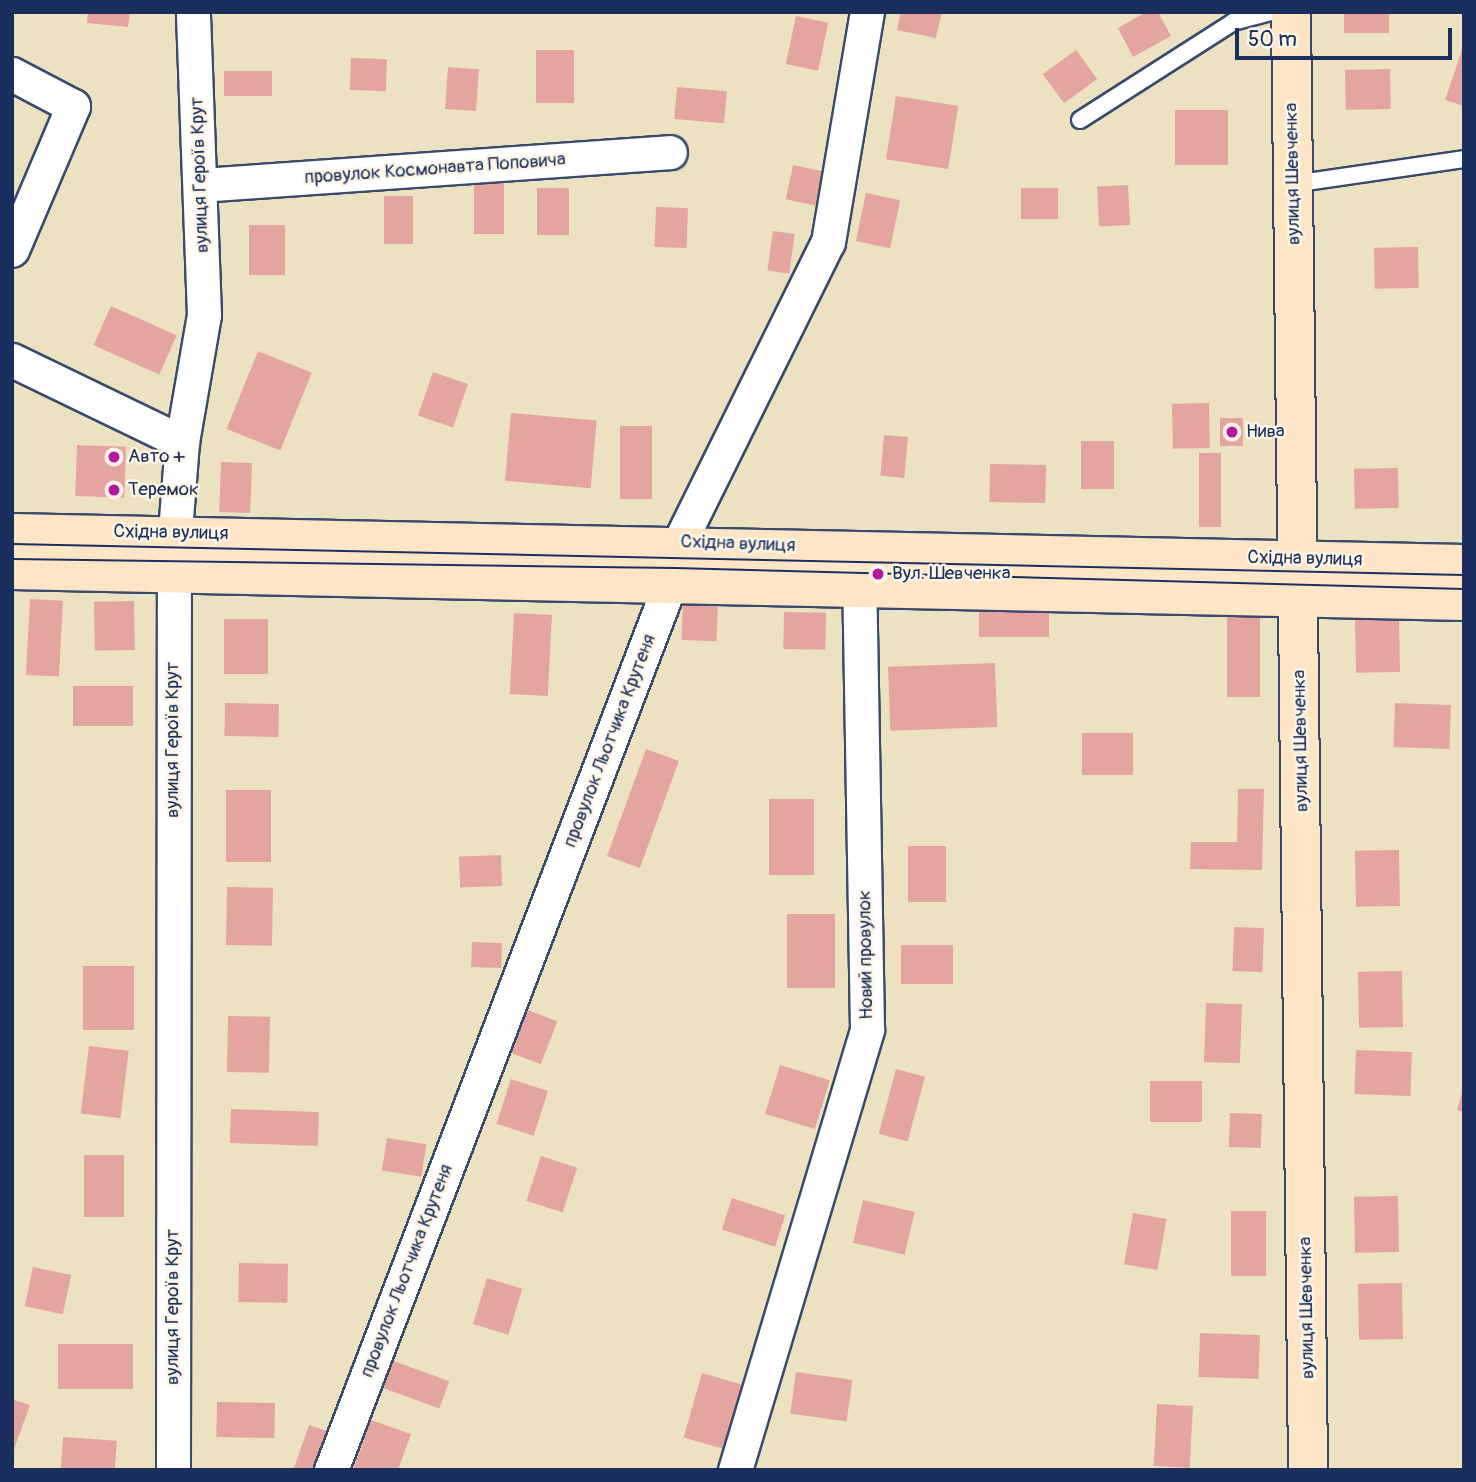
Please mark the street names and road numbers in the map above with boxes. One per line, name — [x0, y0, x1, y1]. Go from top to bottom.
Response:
street label: вулиця Героїв Крут — [186, 97, 214, 253]
street label: вулиця Шевченка — [1280, 103, 1306, 245]
street label: провулок Космонавта Поповича — [304, 148, 566, 190]
street label: Східна вулиця — [113, 521, 229, 545]
street label: Східна вулиця — [680, 531, 796, 557]
street label: Східна вулиця — [1247, 547, 1363, 571]
street label: провулок Льотчика Крутеня — [559, 631, 661, 851]
street label: вулиця Героїв Крут — [162, 662, 184, 818]
street label: вулиця Шевченка — [1288, 670, 1314, 812]
street label: Новий провулок — [853, 890, 879, 1020]
street label: провулок Льотчика Крутеня — [356, 1161, 458, 1381]
street label: вулиця Героїв Крут — [162, 1229, 184, 1385]
street label: вулиця Шевченка — [1294, 1237, 1320, 1379]

